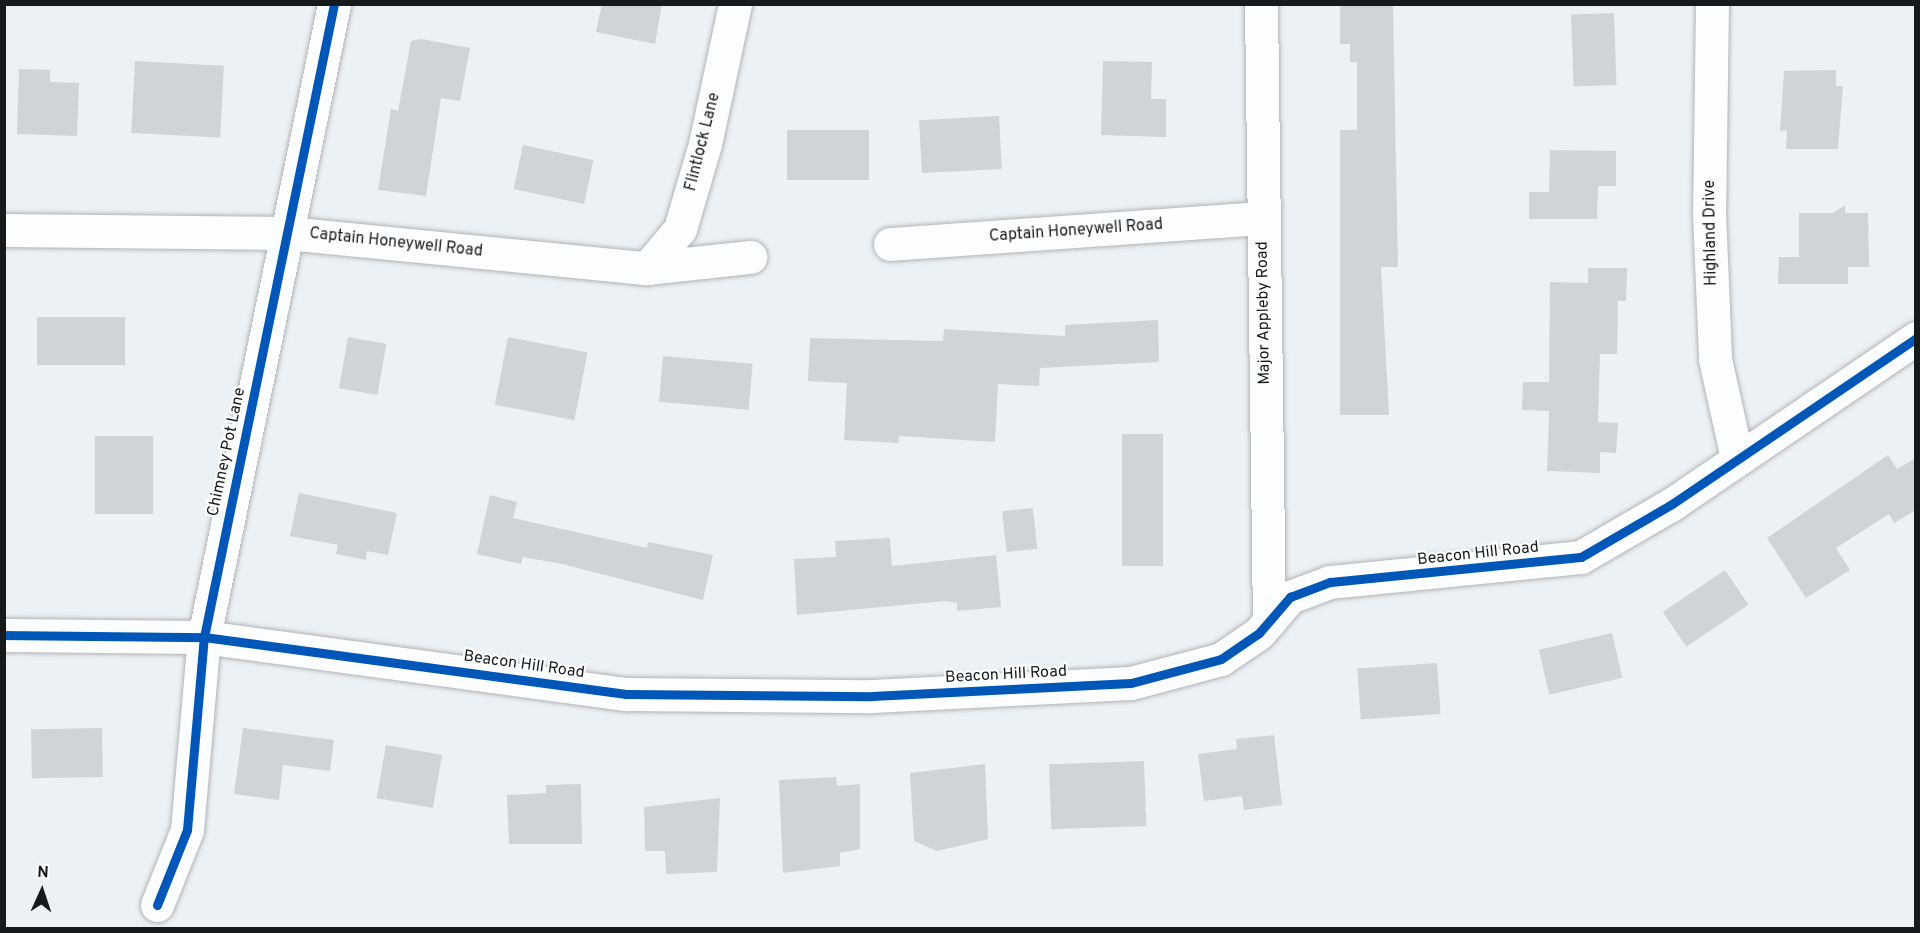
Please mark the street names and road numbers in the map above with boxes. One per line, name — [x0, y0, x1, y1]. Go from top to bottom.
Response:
street label: Flintlock Lane — [681, 91, 725, 193]
street label: Highland Drive — [1700, 180, 1722, 286]
street label: Captain Honeywell Road — [988, 215, 1164, 247]
street label: Captain Honeywell Road — [308, 224, 484, 262]
street label: Major Appleby Road — [1253, 241, 1275, 385]
street label: Chimney Pot Lane — [204, 386, 250, 518]
street label: Beacon Hill Road — [1416, 538, 1540, 570]
street label: Beacon Hill Road — [462, 647, 586, 683]
street label: Beacon Hill Road — [945, 662, 1067, 688]

